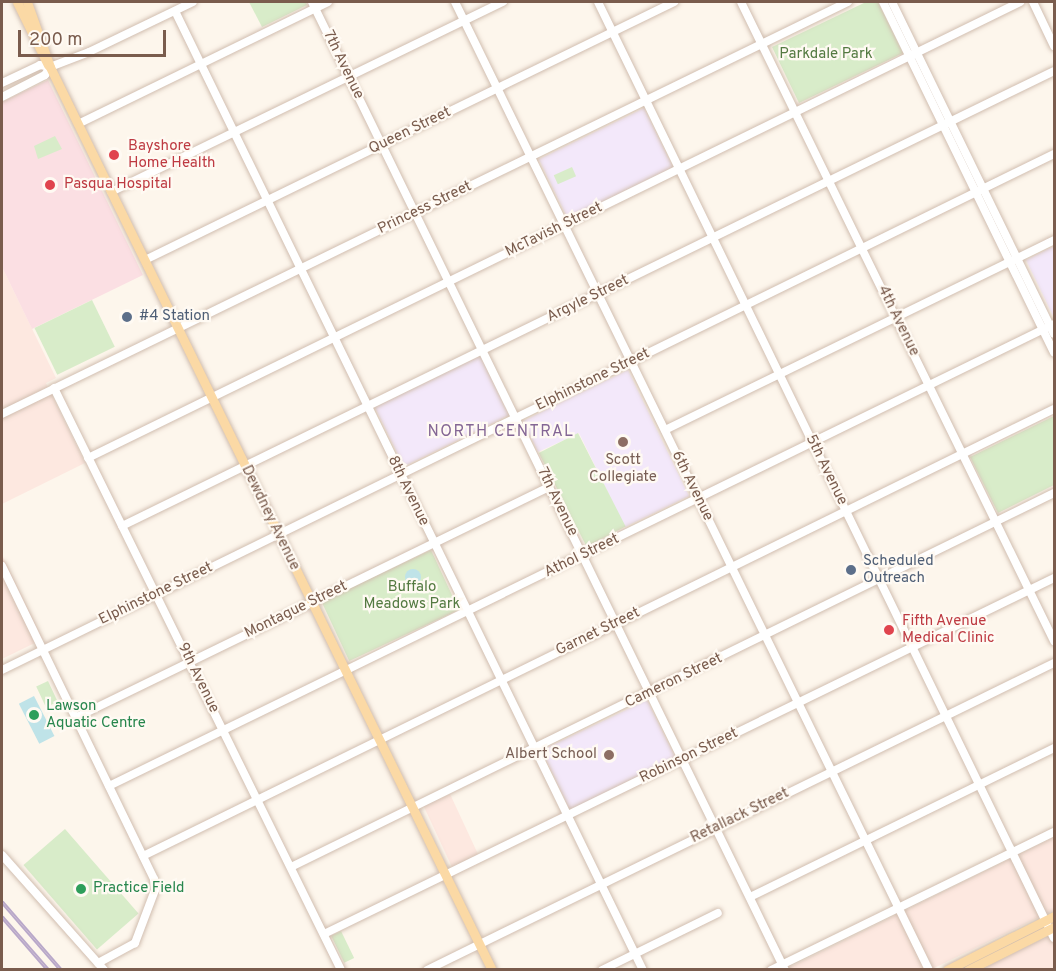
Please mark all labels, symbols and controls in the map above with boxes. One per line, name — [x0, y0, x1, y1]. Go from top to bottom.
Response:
scale bar — [21, 18, 170, 56]
street label: 7th Avenue — [319, 27, 367, 103]
text: 200 m — [29, 29, 82, 52]
park label: Parkdale Park — [779, 46, 873, 64]
street label: Queen Street — [366, 103, 454, 159]
place label: Bayshore Home Health — [128, 137, 216, 172]
marker: Bayshore Home Health — [105, 146, 123, 164]
marker: Pasqua Hospital — [41, 176, 59, 194]
place label: Pasqua Hospital — [64, 176, 172, 194]
street label: Princess Street — [375, 178, 475, 238]
street label: McTavish Street — [503, 199, 605, 261]
street label: Argyle Street — [544, 271, 632, 327]
street label: 4th Avenue — [873, 283, 923, 359]
place label: #4 Station — [139, 308, 210, 326]
marker: #4 Station — [120, 310, 134, 324]
street label: Elphinstone Street — [533, 345, 653, 415]
district label: NORTH CENTRAL — [428, 422, 574, 442]
street label: 5th Avenue — [801, 432, 851, 508]
marker: Scott Collegiate — [616, 435, 630, 449]
street label: 6th Avenue — [667, 448, 717, 524]
place label: Scott Collegiate — [589, 451, 657, 486]
street label: 8th Avenue — [383, 453, 433, 529]
street label: Dewdney Avenue — [237, 462, 303, 574]
street label: 7th Avenue — [533, 464, 581, 540]
street label: Athol Street — [542, 530, 622, 582]
place label: Scheduled Outreach — [863, 552, 934, 587]
street label: Elphinstone Street — [96, 559, 216, 629]
marker: Scheduled Outreach — [844, 563, 858, 577]
street label: Montague Street — [242, 577, 350, 643]
park label: Buffalo Meadows Park — [363, 578, 461, 613]
street label: Garnet Street — [553, 604, 643, 660]
place label: Fifth Avenue Medical Clinic — [902, 612, 995, 647]
marker: Fifth Avenue Medical Clinic — [880, 621, 898, 639]
street label: 9th Avenue — [173, 640, 223, 716]
street label: Cameron Street — [622, 650, 726, 712]
place label: Lawson Aquatic Centre — [46, 697, 146, 732]
marker: Lawson Aquatic Centre — [27, 708, 41, 722]
street label: Robinson Street — [637, 724, 741, 788]
place label: Albert School — [505, 746, 597, 764]
marker: Albert School — [602, 748, 616, 762]
street label: Retallack Street — [688, 784, 792, 848]
place label: Practice Field — [93, 880, 185, 898]
marker: Practice Field — [74, 882, 88, 896]

